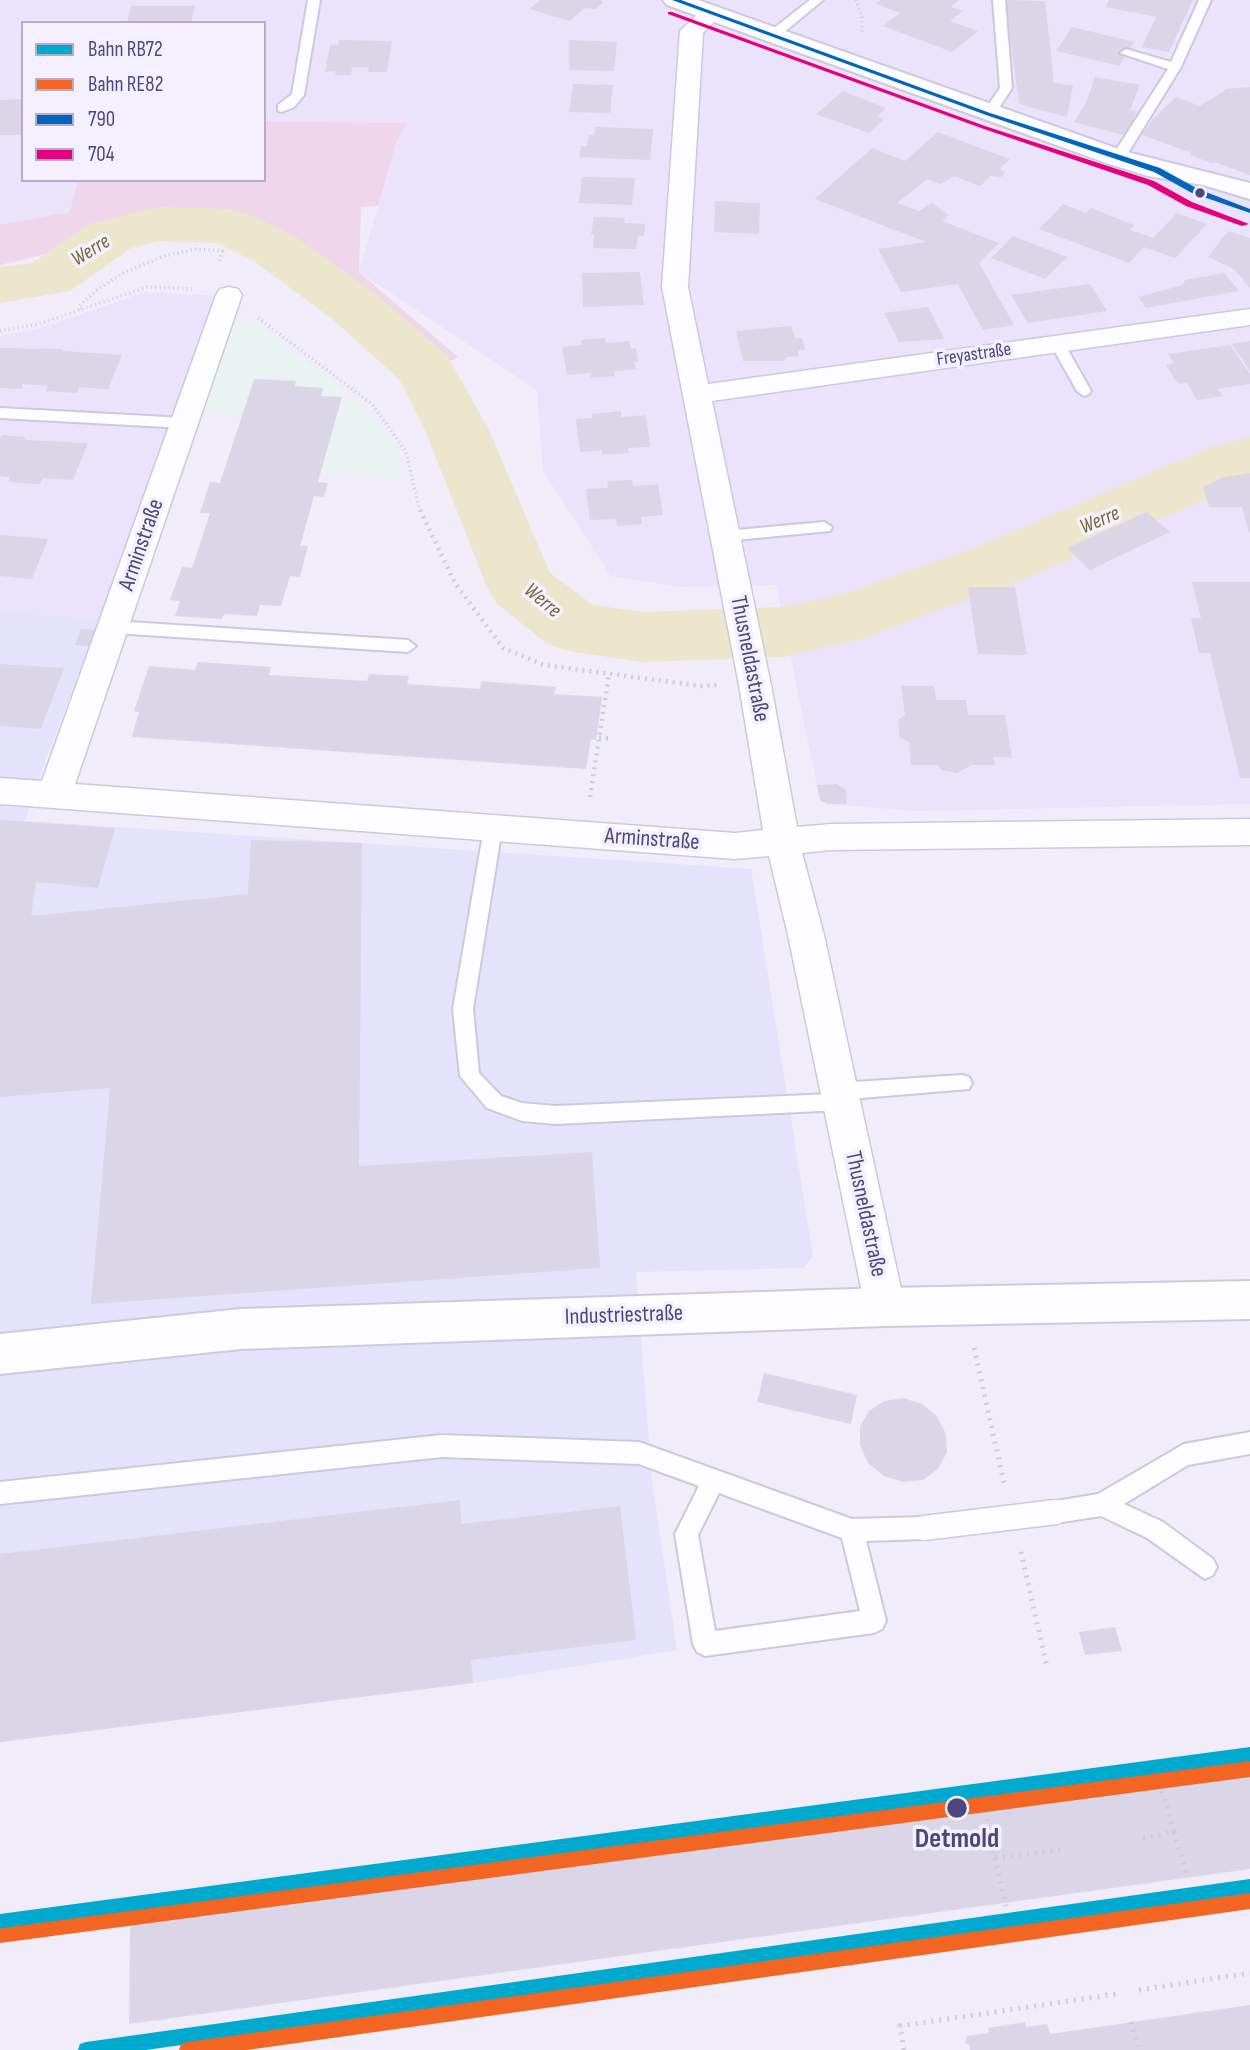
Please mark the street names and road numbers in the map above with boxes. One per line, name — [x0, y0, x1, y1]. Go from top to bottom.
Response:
street label: Freyastraße — [935, 338, 1013, 372]
street label: Arminstraße — [113, 496, 171, 594]
street label: Thusneldastraße — [723, 594, 775, 724]
street label: Arminstraße — [604, 823, 700, 857]
street label: Thusneldastraße — [838, 1149, 892, 1279]
street label: Industriestraße — [564, 1300, 684, 1332]

